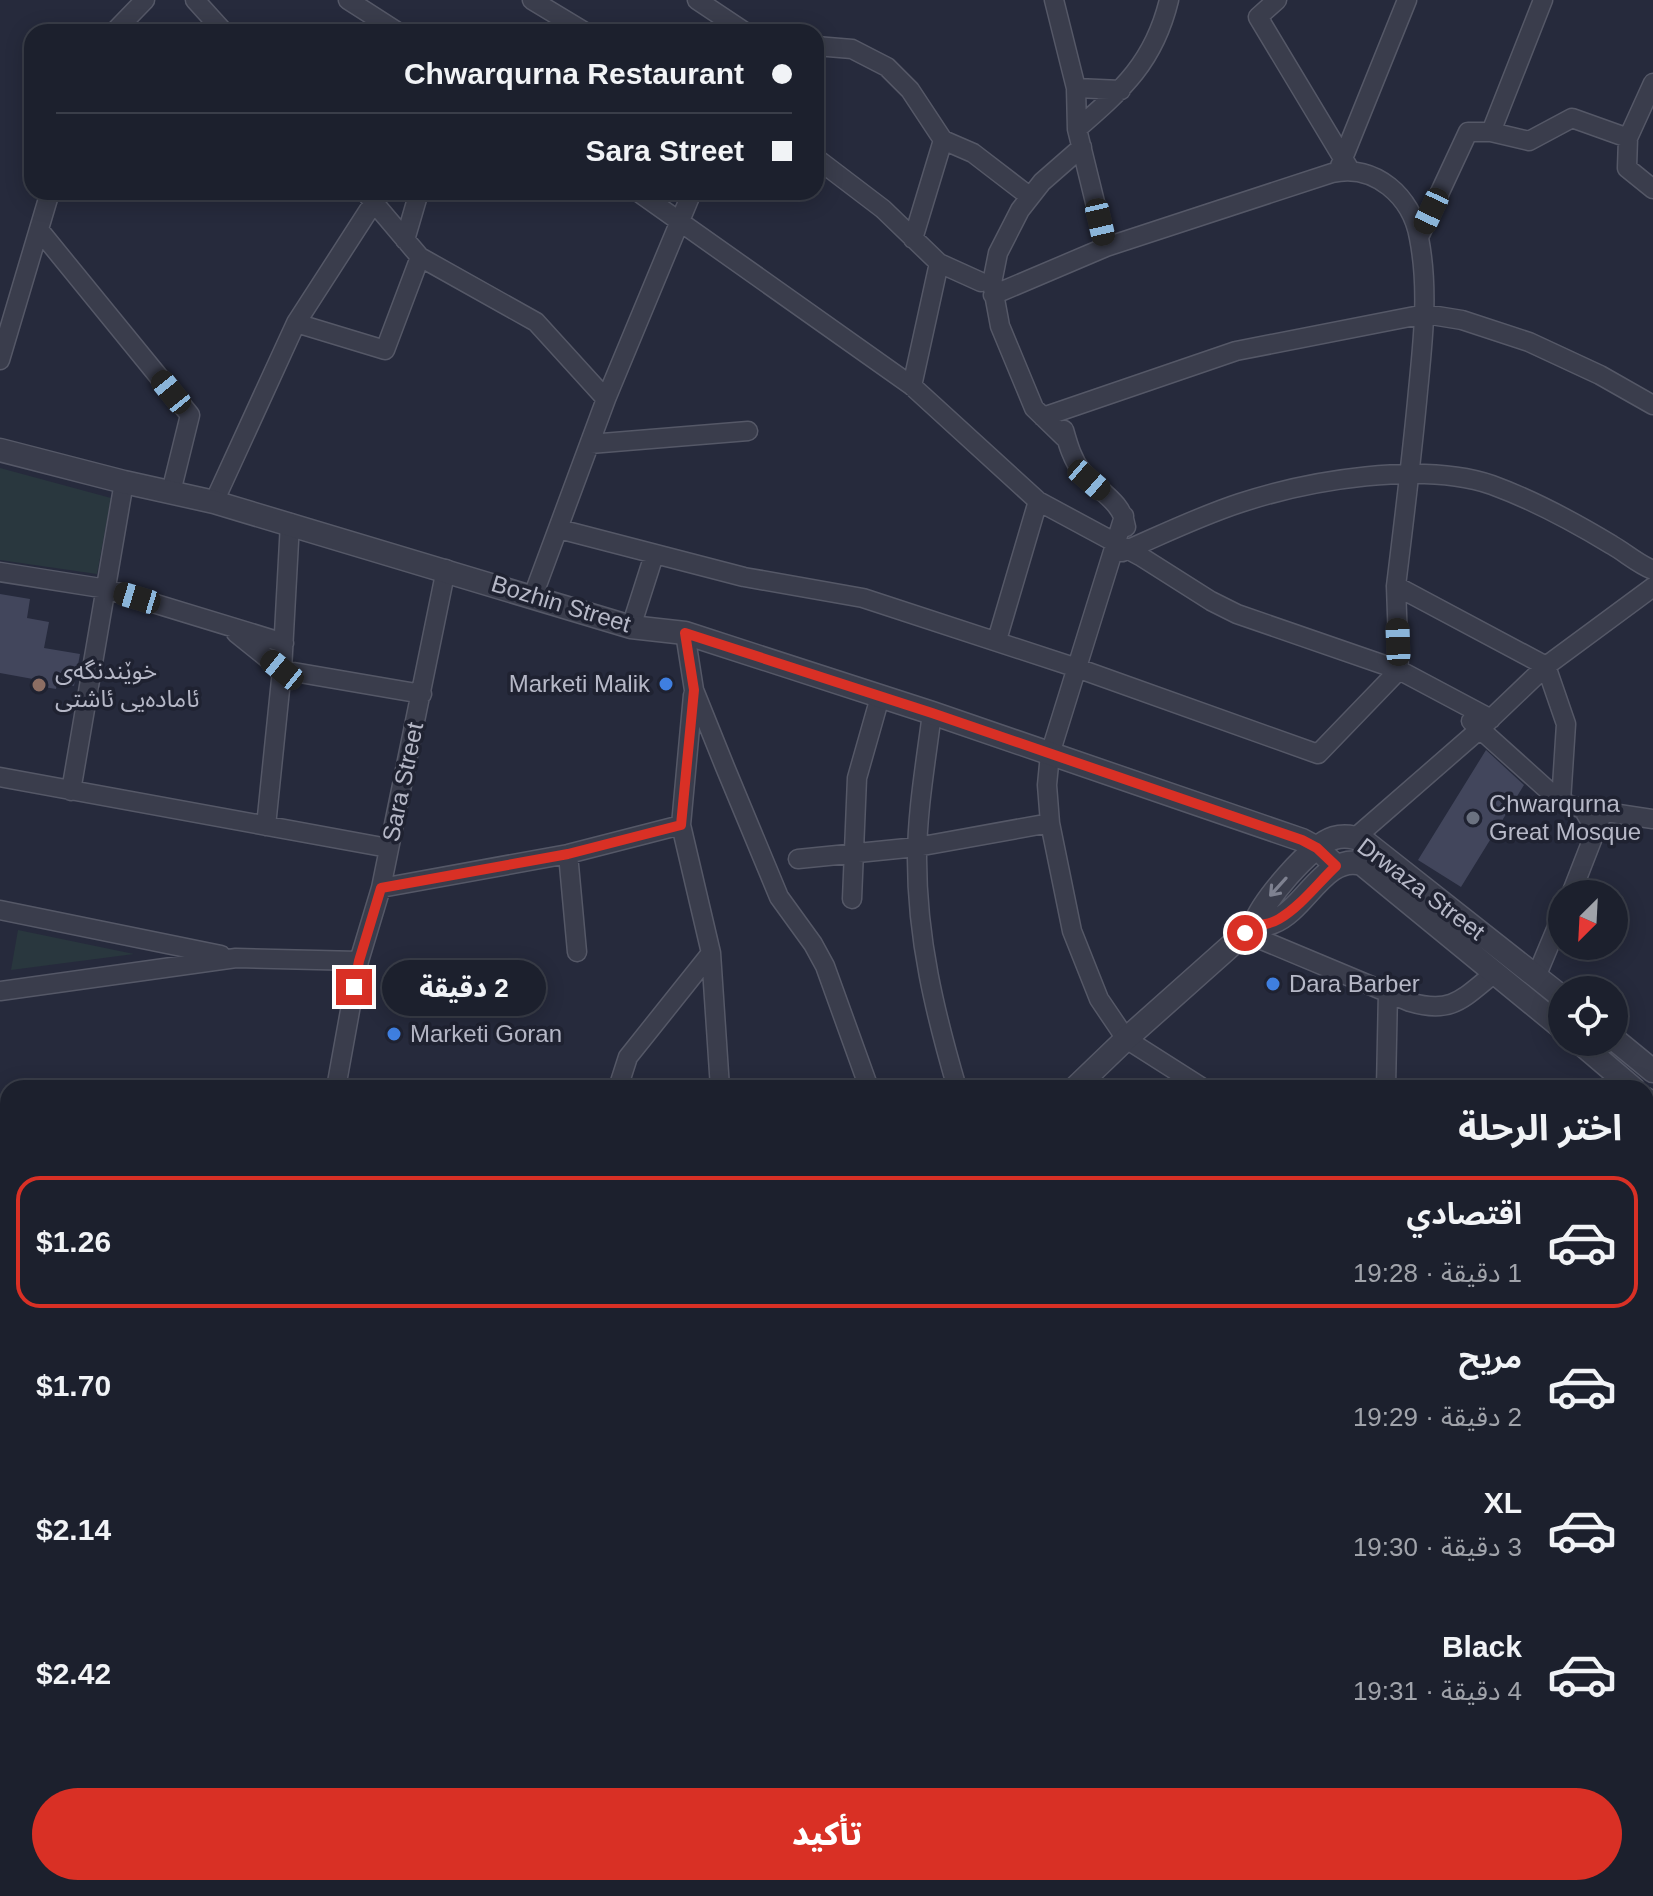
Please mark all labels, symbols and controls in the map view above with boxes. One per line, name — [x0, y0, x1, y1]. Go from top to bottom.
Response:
text: Chwarqurna Restaurant — [404, 57, 744, 90]
text: Sara Street — [586, 134, 744, 167]
car — [1410, 184, 1452, 238]
car — [1083, 196, 1117, 248]
car — [147, 366, 195, 418]
car — [1063, 455, 1115, 505]
street label: Bozhin Street — [488, 570, 634, 638]
car — [111, 580, 163, 616]
car — [1385, 618, 1411, 666]
car — [256, 646, 308, 694]
place label: خوێندنگەی ئامادەیی ئاشتی — [55, 657, 200, 712]
place label: Marketi Malik — [509, 670, 651, 697]
marker: Marketi Malik — [657, 675, 675, 693]
marker: خوێندنگەی ئامادەیی ئاشتی — [30, 676, 48, 694]
street label: Sara Street — [377, 719, 428, 844]
place label: Chwarqurna Great Mosque — [1489, 790, 1641, 845]
marker: Chwarqurna Great Mosque — [1464, 809, 1482, 827]
street label: Drwaza Street — [1352, 832, 1490, 945]
one-way arrow — [1269, 876, 1287, 896]
north arrow — [1548, 880, 1628, 960]
map controls — [1548, 880, 1628, 1056]
route start — [1227, 915, 1263, 951]
callout: 2 دقيقة — [382, 959, 546, 1015]
route end — [336, 969, 372, 1005]
place label: Dara Barber — [1289, 970, 1420, 997]
text: 2 دقيقة — [419, 973, 509, 1003]
marker: Dara Barber — [1264, 975, 1282, 993]
button: locate — [1548, 976, 1628, 1056]
place label: Marketi Goran — [410, 1020, 562, 1047]
marker: Marketi Goran — [385, 1025, 403, 1043]
text: اختر الرحلة — [1458, 1107, 1622, 1148]
text: اقتصادي — [1407, 1197, 1522, 1230]
icon: car — [1546, 1206, 1618, 1278]
text: $1.26 — [36, 1225, 111, 1258]
text: 1 دقيقة · 19:28 — [1353, 1258, 1522, 1288]
text: مريح — [1459, 1341, 1522, 1374]
icon: car — [1546, 1350, 1618, 1422]
text: $1.70 — [36, 1369, 111, 1402]
text: 2 دقيقة · 19:29 — [1353, 1402, 1522, 1432]
text: XL — [1484, 1486, 1522, 1519]
icon: car — [1546, 1494, 1618, 1566]
text: $2.14 — [36, 1513, 111, 1546]
text: 3 دقيقة · 19:30 — [1353, 1532, 1522, 1562]
text: Black — [1442, 1630, 1522, 1663]
icon: car — [1546, 1638, 1618, 1710]
text: $2.42 — [36, 1657, 111, 1690]
text: 4 دقيقة · 19:31 — [1353, 1676, 1522, 1706]
button: تأكيد — [32, 1788, 1622, 1880]

